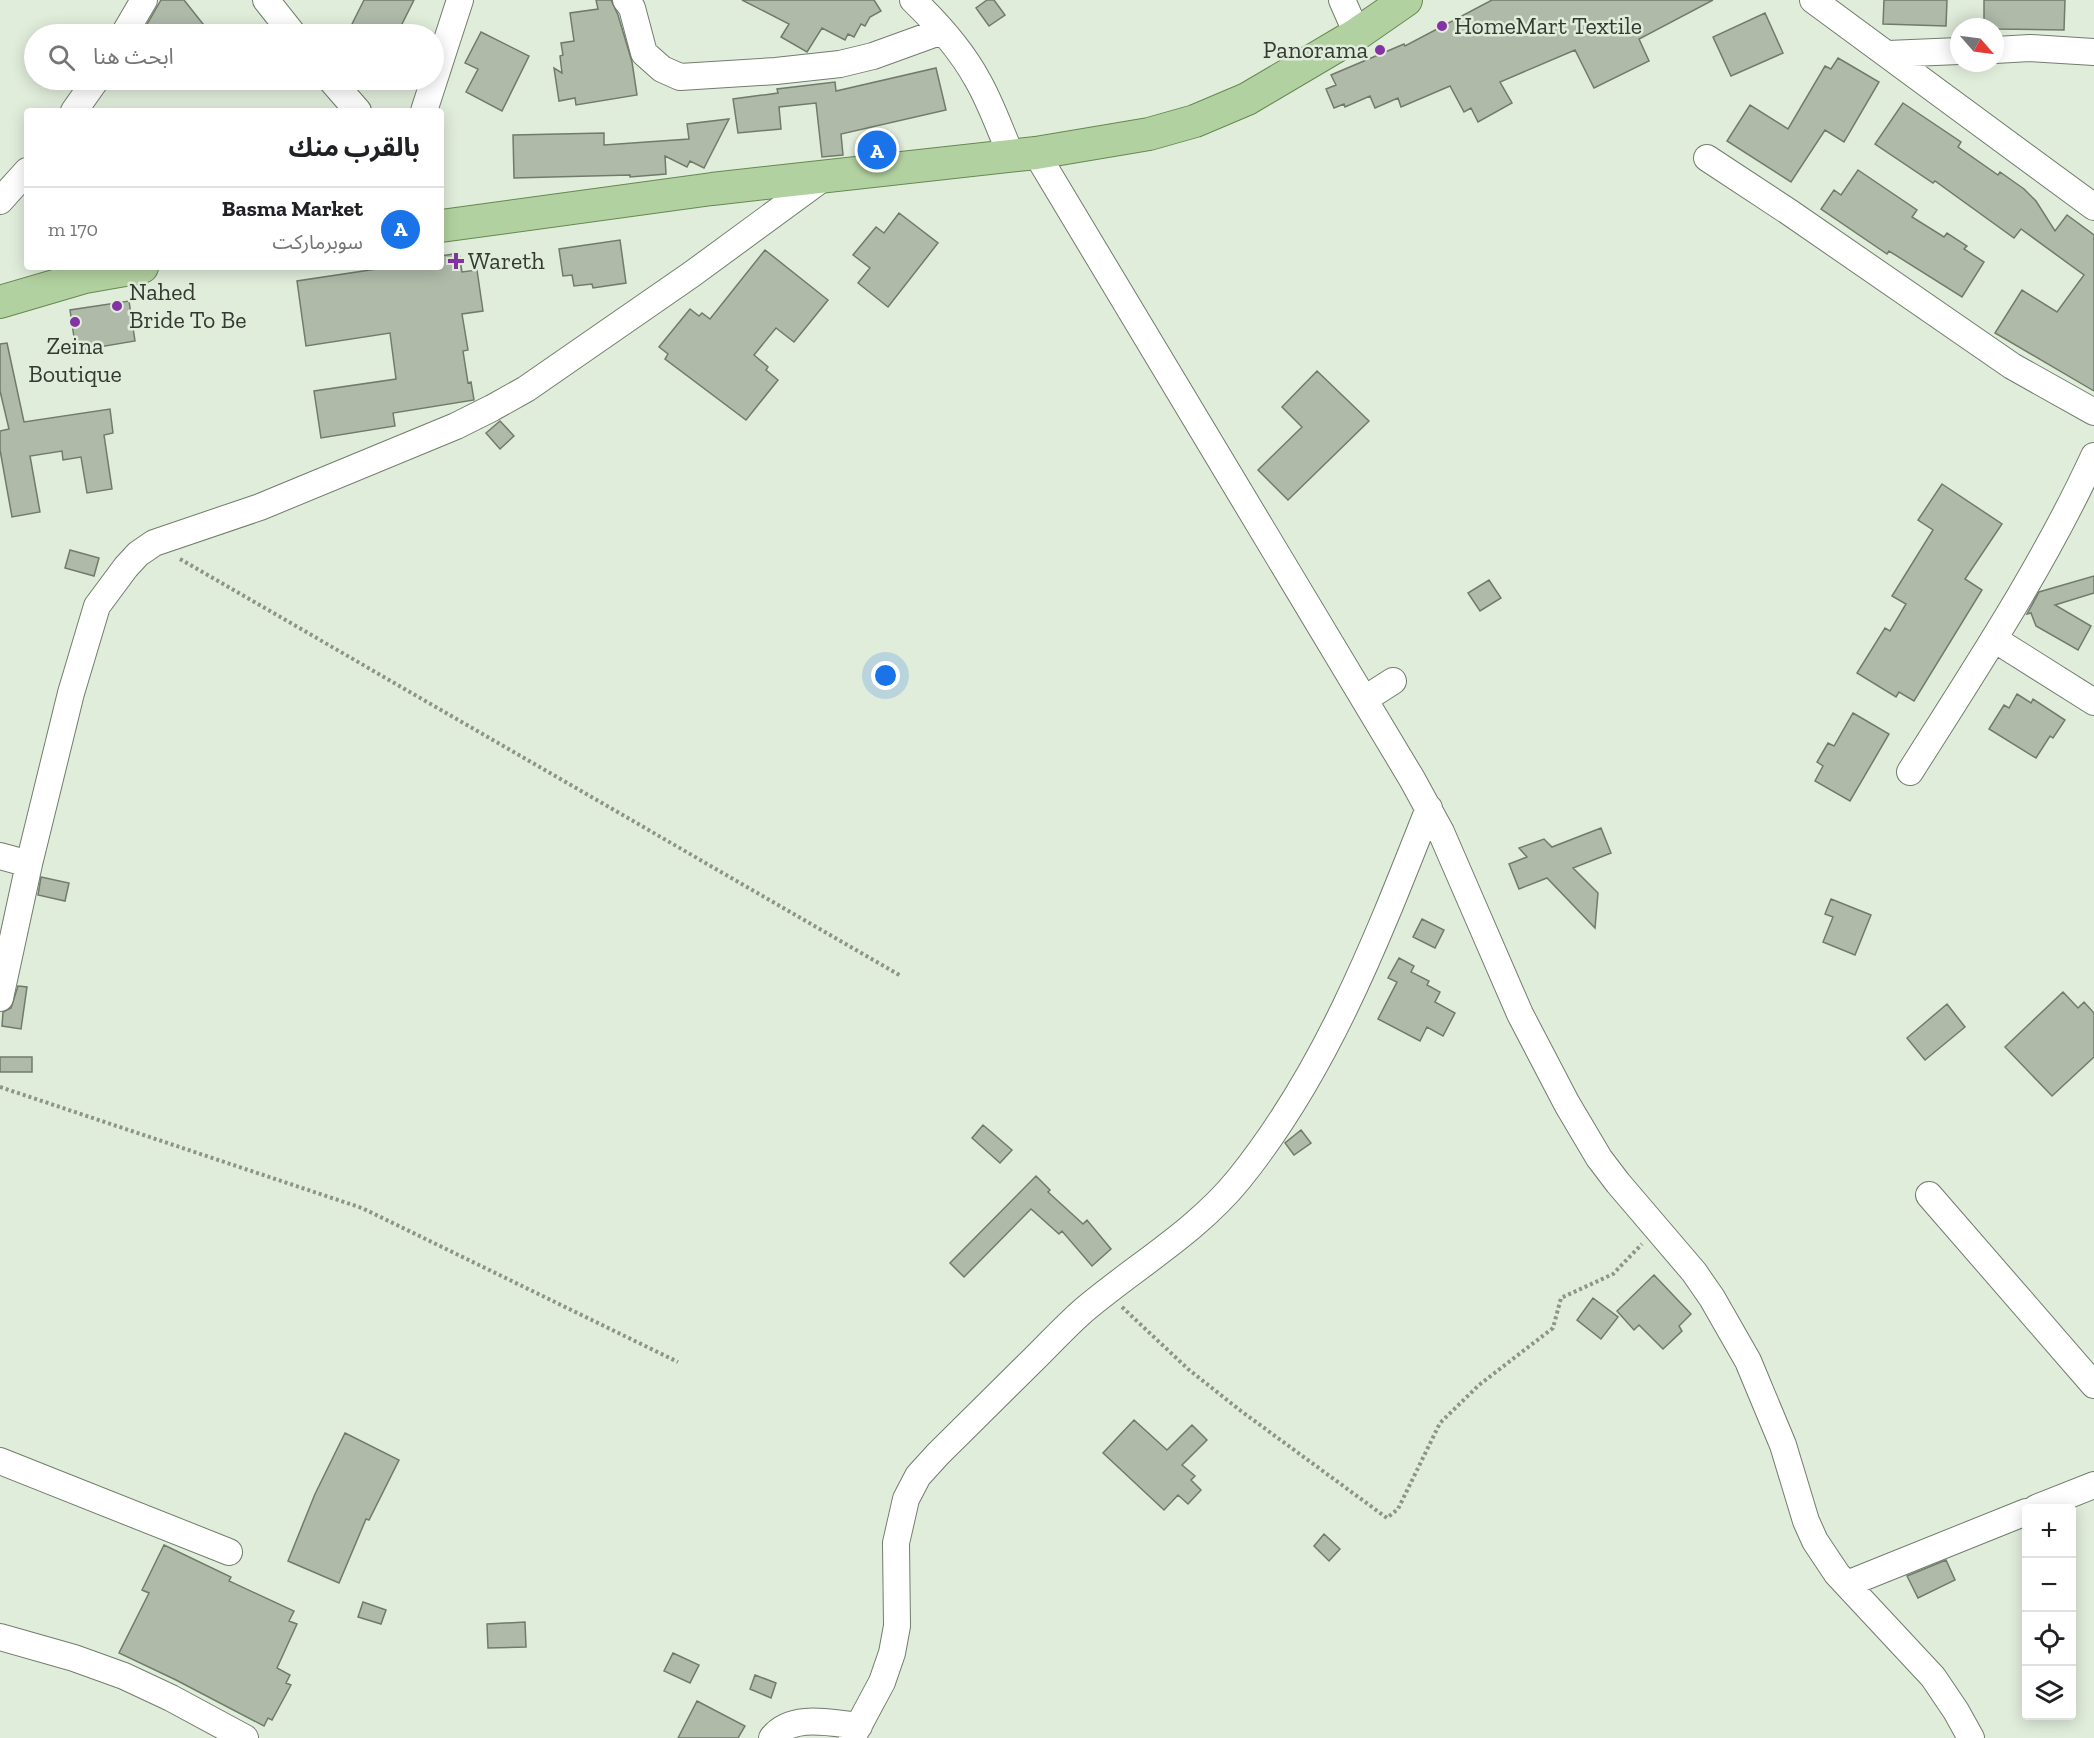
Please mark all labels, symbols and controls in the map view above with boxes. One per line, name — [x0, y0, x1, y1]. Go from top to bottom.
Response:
place label: HomeMart Textile — [1454, 11, 1642, 40]
north arrow — [1950, 18, 2004, 72]
marker: HomeMart Textile — [1435, 19, 1449, 33]
search box — [24, 24, 444, 90]
place label: Panorama — [1263, 35, 1368, 64]
icon: search — [45, 41, 78, 74]
text: ابحث هنا — [93, 43, 174, 70]
marker: Panorama — [1373, 43, 1387, 57]
pin: A — [858, 128, 896, 172]
text: بالقرب منك — [288, 131, 420, 163]
text: Basma Market — [222, 195, 363, 222]
text: 170 m — [48, 217, 98, 241]
text: A — [394, 217, 407, 241]
text: سوبرماركت — [272, 230, 363, 254]
place label: Wareth — [468, 246, 545, 275]
marker: Wareth — [449, 254, 463, 268]
place label: Nahed Bride To Be — [129, 277, 247, 334]
marker: Nahed Bride To Be — [110, 299, 124, 313]
marker: Zeina Boutique — [68, 315, 82, 329]
place label: Zeina Boutique — [28, 331, 122, 388]
your location — [871, 661, 900, 690]
map controls — [2022, 1504, 2076, 1720]
button: + — [2022, 1504, 2076, 1558]
button: − — [2022, 1558, 2076, 1612]
button: locate — [2022, 1612, 2076, 1666]
button: layers — [2022, 1666, 2076, 1720]

